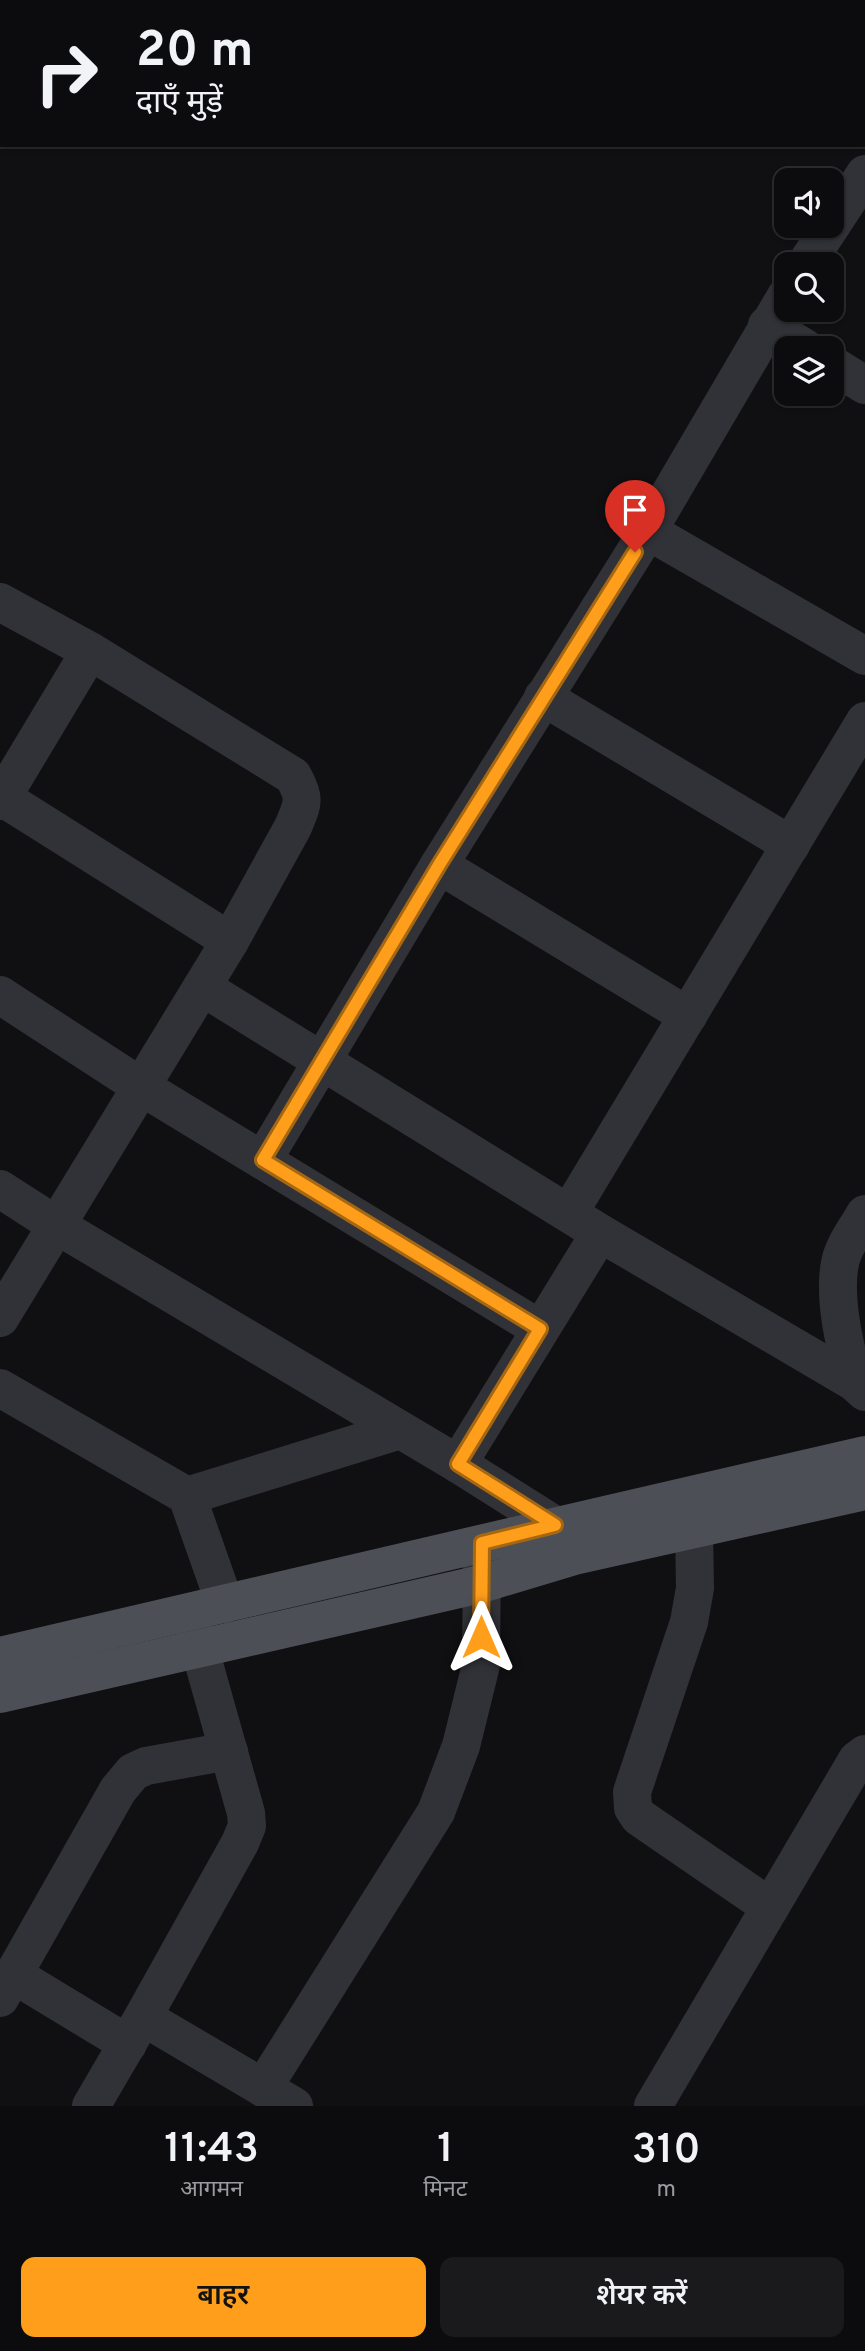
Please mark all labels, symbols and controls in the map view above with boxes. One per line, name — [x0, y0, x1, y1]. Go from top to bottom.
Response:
text: 20 m — [136, 22, 253, 84]
icon: right — [21, 28, 112, 119]
text: दाएँ मुड़ें — [136, 84, 223, 124]
map controls — [774, 168, 844, 406]
button: sound — [774, 168, 844, 238]
button: search — [774, 252, 844, 322]
button: layers — [774, 336, 844, 406]
pin — [605, 480, 665, 552]
icon: arrive — [616, 491, 654, 529]
position arrow — [444, 1600, 518, 1674]
text: 11:43 — [164, 2124, 259, 2177]
text: 1 — [437, 2124, 454, 2177]
text: 310 — [632, 2125, 701, 2178]
text: आगमन — [180, 2176, 243, 2205]
text: मिनट — [423, 2176, 467, 2205]
text: m — [656, 2176, 676, 2205]
button: बाहर — [21, 2257, 426, 2337]
button: शेयर करें — [440, 2257, 844, 2337]

